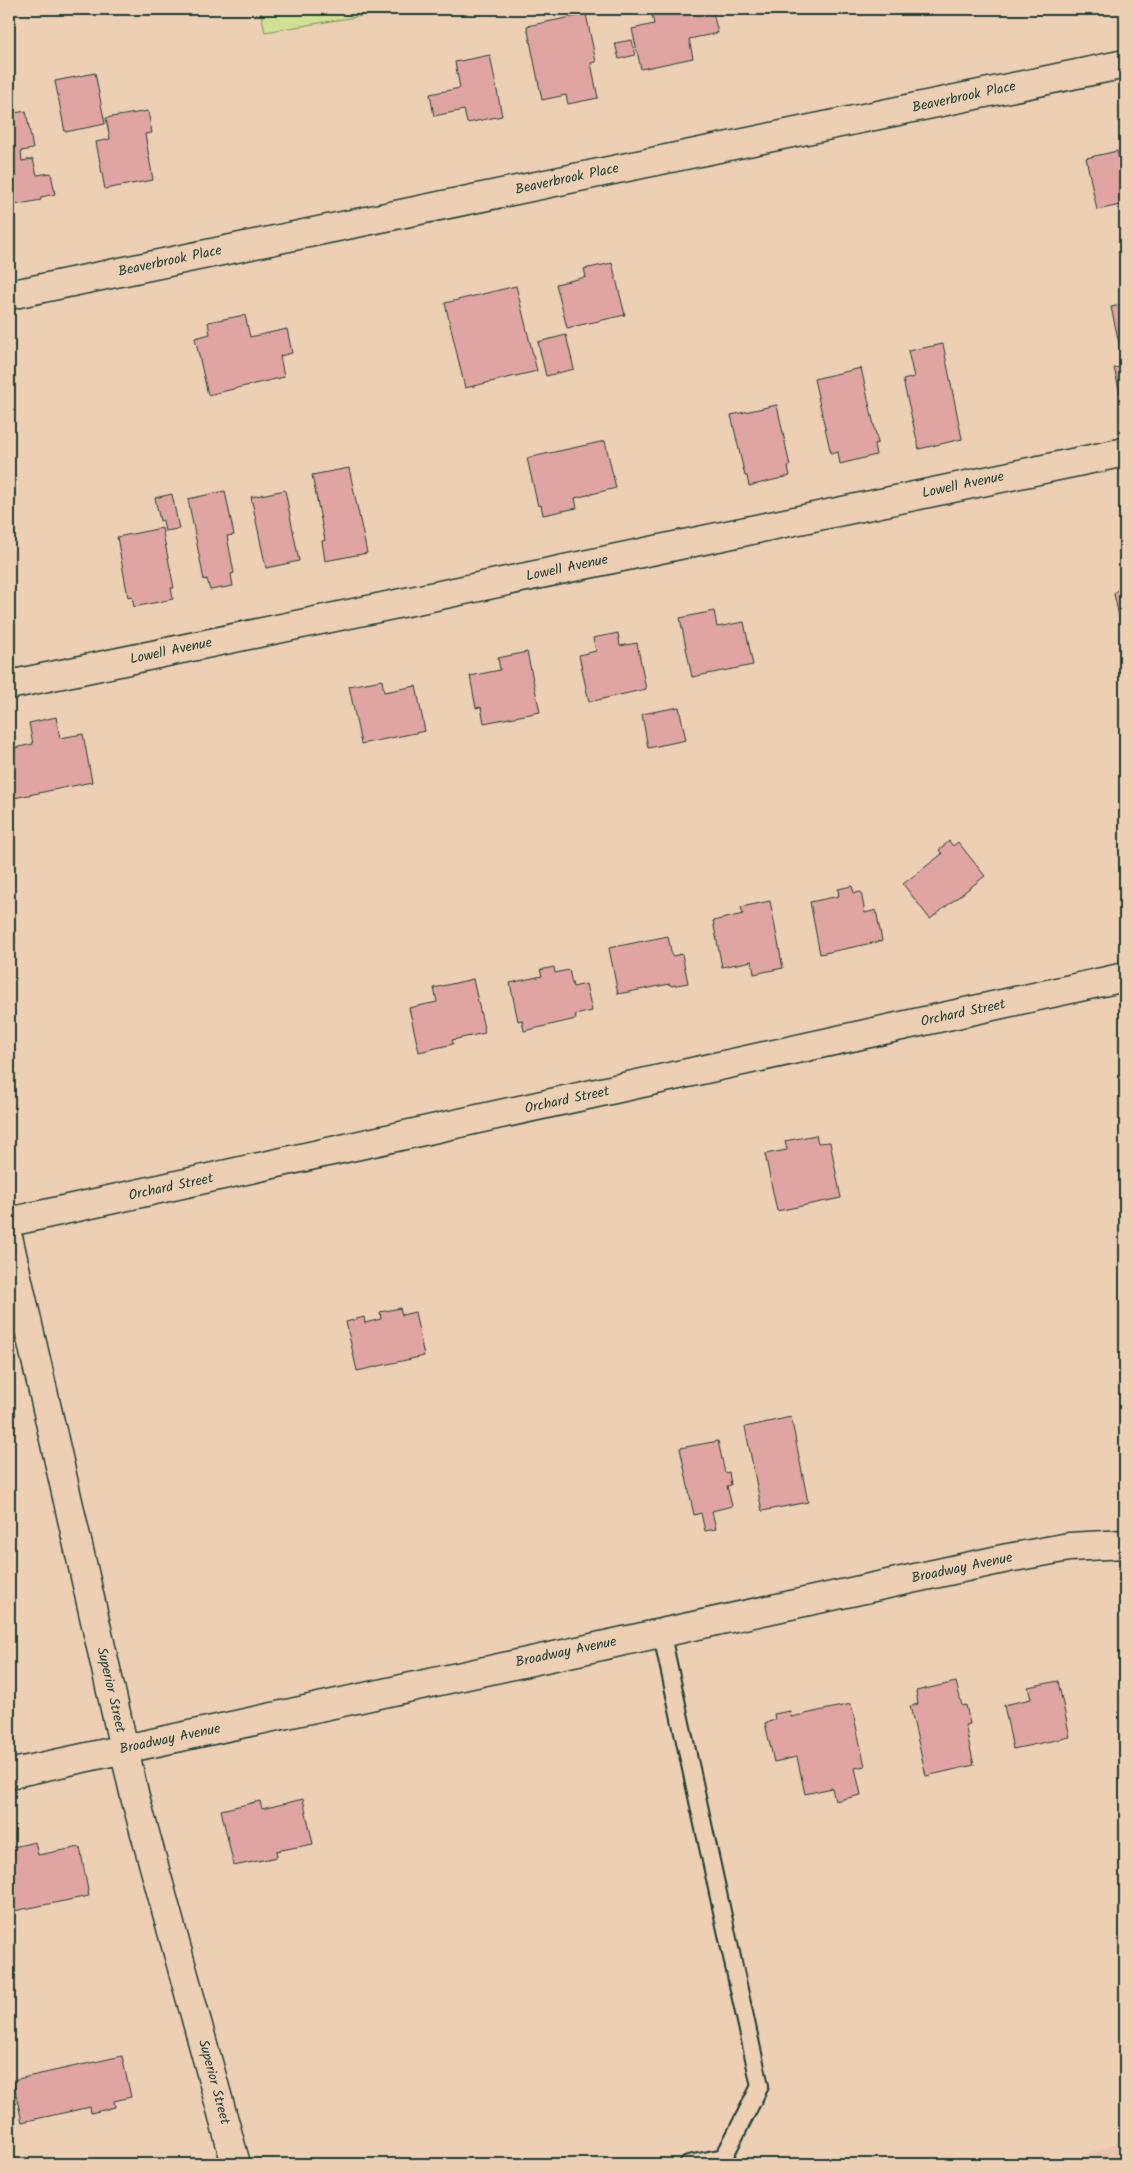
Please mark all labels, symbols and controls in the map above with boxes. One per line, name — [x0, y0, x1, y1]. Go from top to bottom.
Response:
street label: Beaverbrook Place — [910, 75, 1019, 119]
street label: Beaverbrook Place — [513, 157, 622, 201]
street label: Beaverbrook Place — [116, 239, 225, 283]
street label: Lowell Avenue — [920, 465, 1007, 504]
street label: Lowell Avenue — [524, 548, 611, 587]
street label: Lowell Avenue — [128, 631, 215, 670]
street label: Orchard Street — [919, 993, 1008, 1033]
street label: Orchard Street — [523, 1080, 612, 1120]
street label: Orchard Street — [127, 1167, 216, 1207]
street label: Broadway Avenue — [909, 1546, 1015, 1589]
street label: Broadway Avenue — [513, 1630, 619, 1673]
street label: Superior Street — [90, 1645, 132, 1736]
street label: Broadway Avenue — [117, 1717, 223, 1760]
street label: Superior Street — [192, 2037, 236, 2128]

